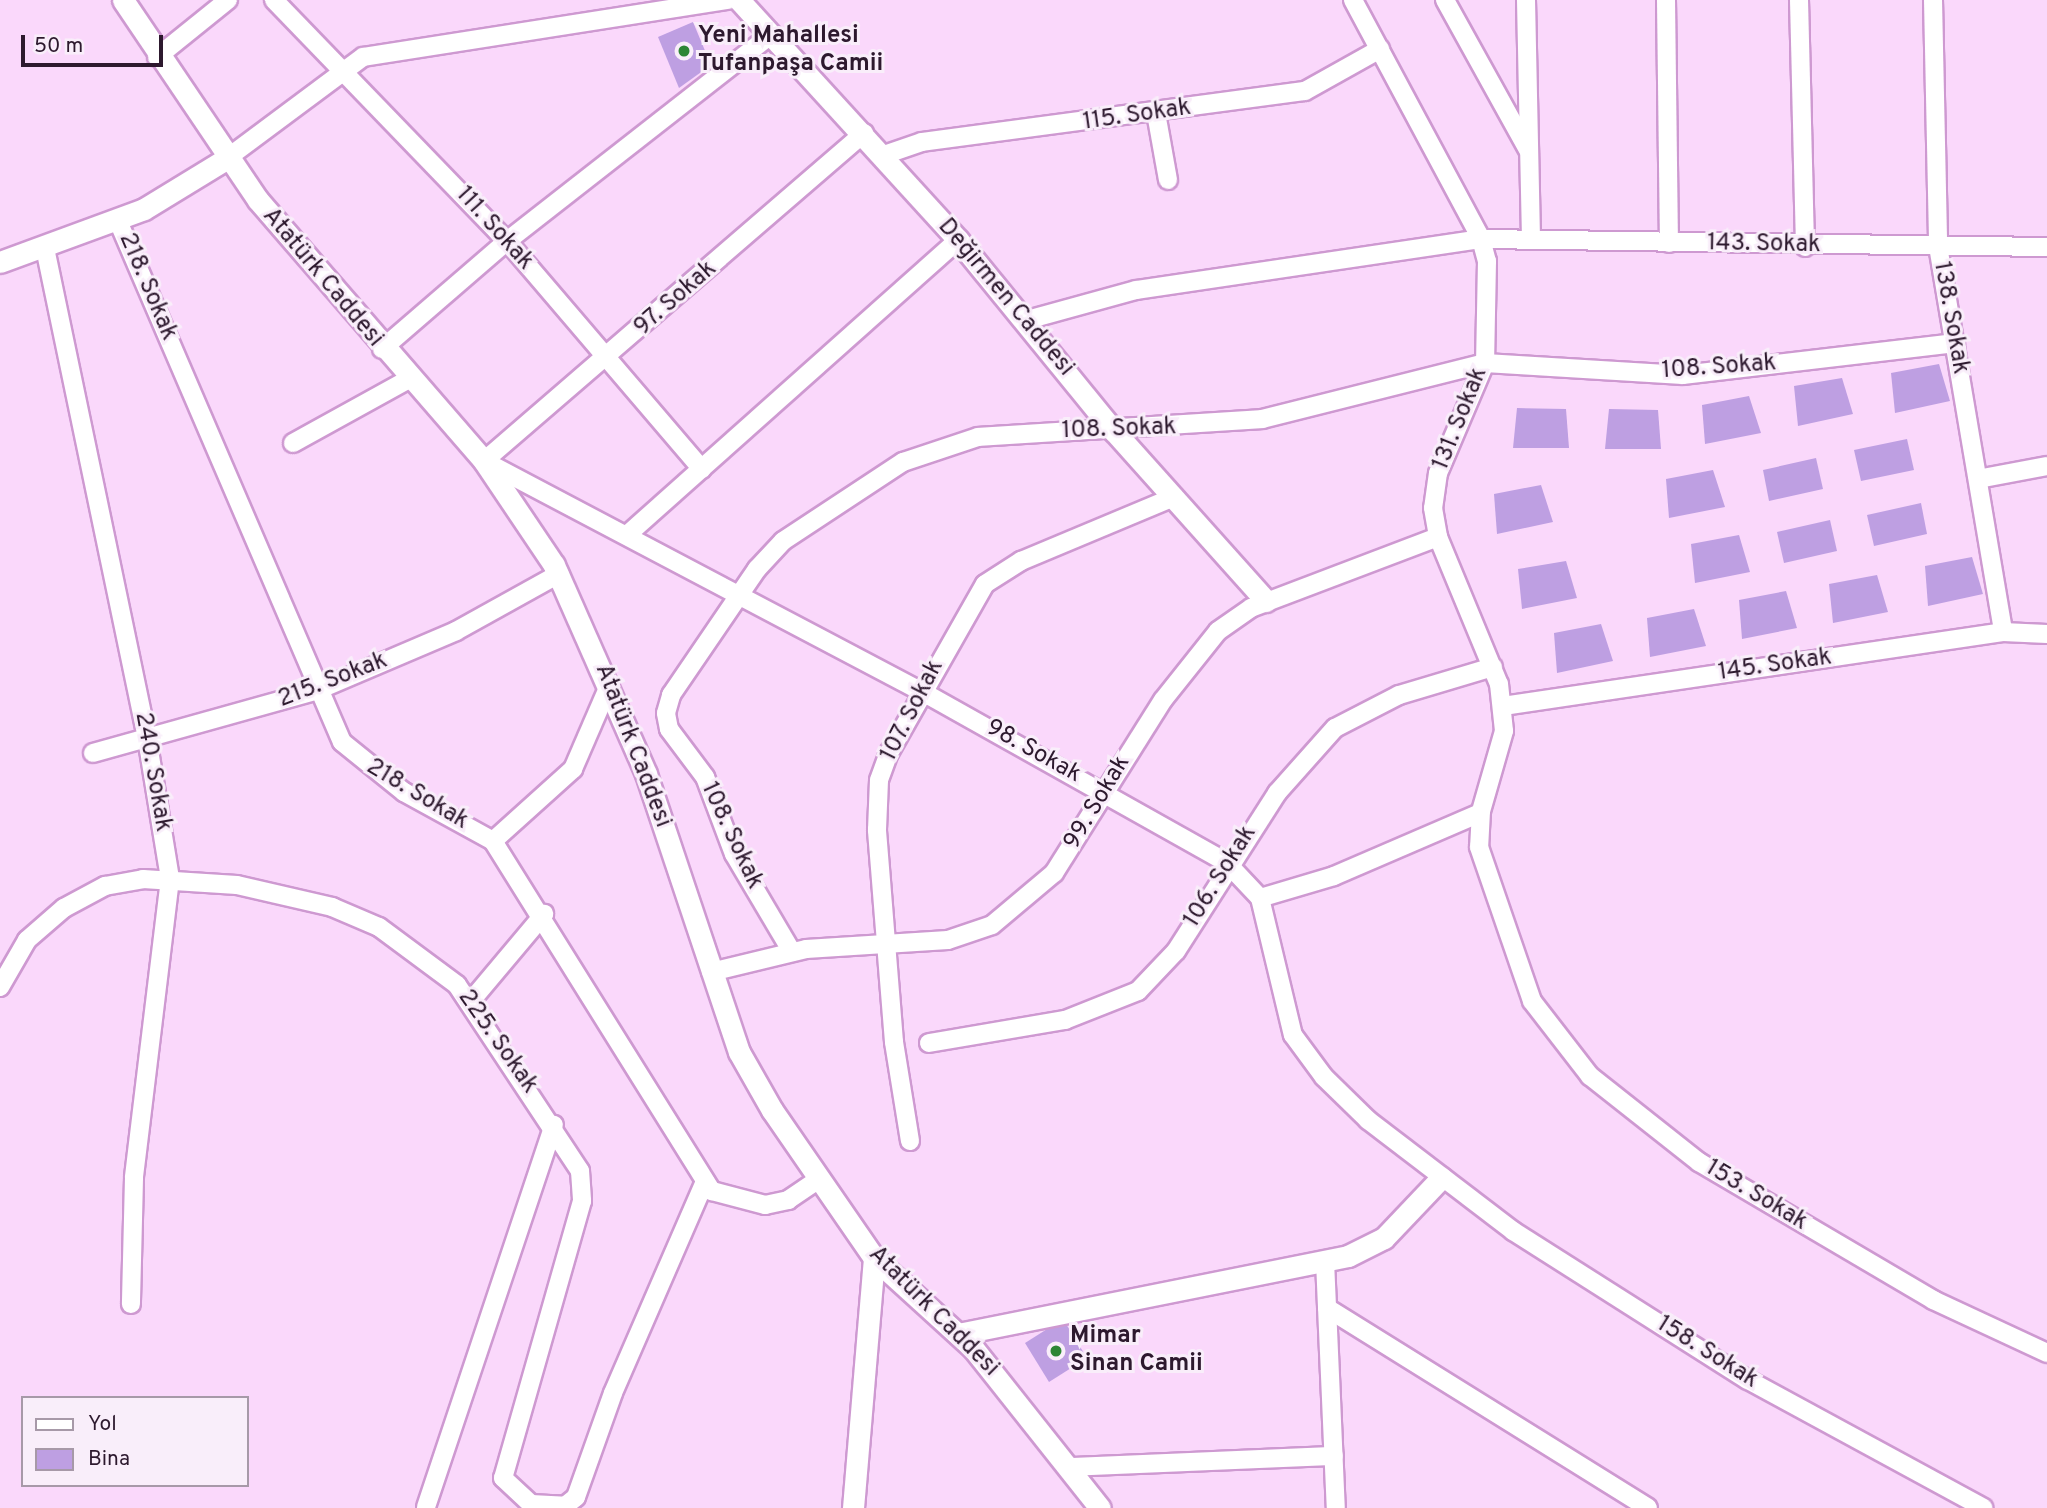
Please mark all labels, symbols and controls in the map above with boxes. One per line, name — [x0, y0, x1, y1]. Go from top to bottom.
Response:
scale bar — [24, 21, 166, 65]
place label: Yeni Mahallesi Tufanpaşa Camii — [698, 23, 883, 79]
text: 50 m — [34, 33, 83, 60]
marker: Yeni Mahallesi Tufanpaşa Camii — [676, 43, 692, 59]
street label: 115. Sokak — [1081, 94, 1193, 138]
street label: 111. Sokak — [449, 181, 539, 277]
street label: Atatürk Caddesi — [255, 203, 389, 353]
street label: Değirmen Caddesi — [931, 213, 1079, 383]
street label: 218. Sokak — [111, 229, 183, 345]
street label: 143. Sokak — [1707, 230, 1821, 260]
street label: 97. Sokak — [629, 255, 723, 343]
street label: 138. Sokak — [1926, 259, 1974, 377]
street label: 108. Sokak — [1661, 350, 1777, 386]
street label: 131. Sokak — [1427, 364, 1495, 474]
street label: 108. Sokak — [1061, 414, 1177, 446]
street label: 145. Sokak — [1716, 644, 1834, 688]
street label: 215. Sokak — [274, 647, 392, 715]
street label: 107. Sokak — [875, 656, 951, 766]
street label: Atatürk Caddesi — [588, 660, 676, 832]
street label: 240. Sokak — [127, 710, 177, 834]
street label: 98. Sokak — [980, 714, 1086, 790]
street label: 99. Sokak — [1059, 751, 1137, 855]
street label: 218. Sokak — [361, 753, 473, 837]
street label: 108. Sokak — [694, 778, 768, 894]
street label: 106. Sokak — [1178, 821, 1264, 933]
street label: 225. Sokak — [451, 985, 543, 1099]
street label: 153. Sokak — [1700, 1154, 1812, 1238]
street label: Atatürk Caddesi — [862, 1241, 1004, 1383]
street label: 158. Sokak — [1651, 1311, 1763, 1395]
place label: Mimar Sinan Camii — [1070, 1323, 1203, 1379]
marker: Mimar Sinan Camii — [1048, 1343, 1064, 1359]
legend — [21, 1396, 248, 1487]
text: Yol — [88, 1411, 117, 1438]
text: Bina — [88, 1446, 130, 1473]

